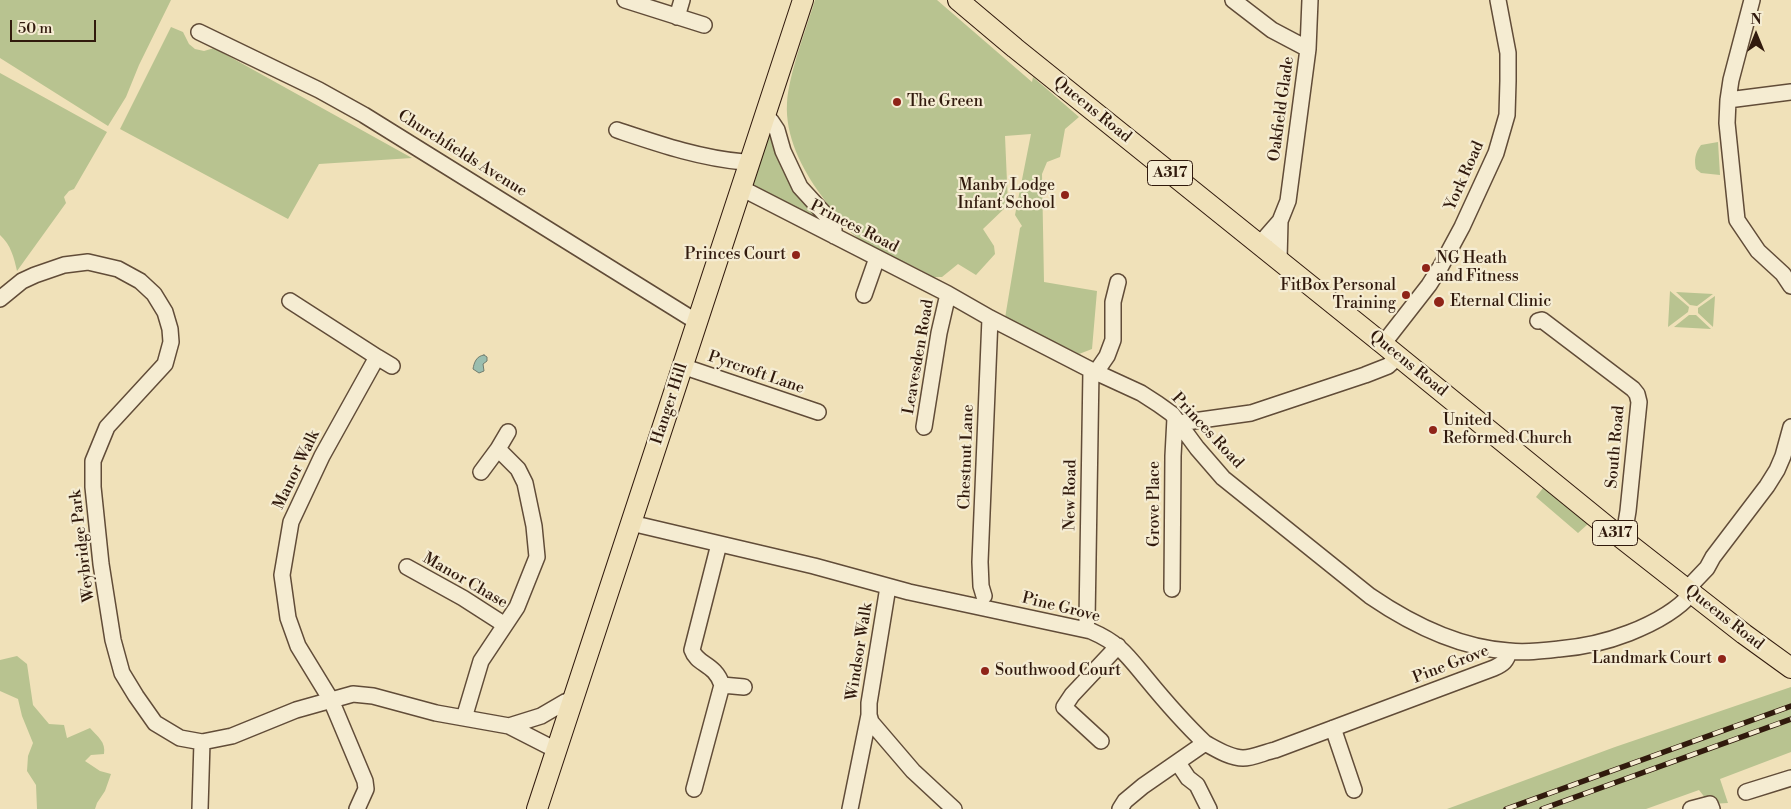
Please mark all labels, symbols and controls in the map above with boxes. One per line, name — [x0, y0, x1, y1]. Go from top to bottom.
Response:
scale bar — [12, 10, 99, 42]
north arrow — [1731, 10, 1781, 60]
text: N — [1750, 11, 1762, 29]
text: 50 m — [18, 19, 52, 38]
street label: Oakfield Glade — [1265, 55, 1299, 163]
street label: Queens Road — [1049, 73, 1135, 147]
place label: The Green — [907, 92, 983, 112]
marker: The Green — [891, 96, 903, 108]
street label: Churchfields Avenue — [394, 106, 530, 202]
street label: York Road — [1441, 138, 1489, 214]
road number: A317 — [1148, 160, 1192, 186]
place label: Manby Lodge Infant School — [958, 176, 1055, 214]
marker: Manby Lodge Infant School — [1059, 189, 1071, 201]
street label: Princes Road — [807, 197, 901, 257]
place label: Princes Court — [684, 245, 786, 265]
marker: Princes Court — [790, 249, 802, 261]
place label: NG Heath and Fitness — [1436, 249, 1519, 287]
marker: NG Heath and Fitness — [1420, 262, 1432, 274]
place label: FitBox Personal Training — [1280, 276, 1396, 314]
marker: FitBox Personal Training — [1400, 289, 1412, 301]
place label: Eternal Clinic — [1450, 292, 1551, 312]
marker: Eternal Clinic — [1432, 295, 1446, 309]
street label: Leavesden Road — [899, 298, 939, 416]
street label: Queens Road — [1365, 327, 1451, 401]
street label: Pyrcroft Lane — [705, 348, 807, 398]
street label: Hanger Hill — [648, 361, 692, 447]
street label: Princes Road — [1167, 389, 1247, 473]
street label: Chestnut Lane — [956, 404, 978, 510]
street label: South Road — [1603, 405, 1629, 489]
place label: United Reformed Church — [1443, 411, 1572, 449]
marker: United Reformed Church — [1427, 424, 1439, 436]
street label: Manor Walk — [270, 427, 324, 513]
street label: New Road — [1061, 459, 1081, 531]
street label: Grove Place — [1145, 461, 1165, 547]
street label: Weybridge Park — [67, 489, 99, 603]
road number: A317 — [1592, 520, 1638, 546]
street label: Manor Chase — [419, 549, 511, 613]
street label: Queens Road — [1681, 581, 1767, 655]
street label: Pine Grove — [1020, 589, 1102, 627]
street label: Windsor Walk — [843, 602, 877, 702]
street label: Pine Grove — [1410, 642, 1492, 688]
place label: Landmark Court — [1592, 649, 1712, 669]
marker: Landmark Court — [1716, 653, 1728, 665]
place label: Southwood Court — [995, 661, 1121, 681]
marker: Southwood Court — [979, 665, 991, 677]

